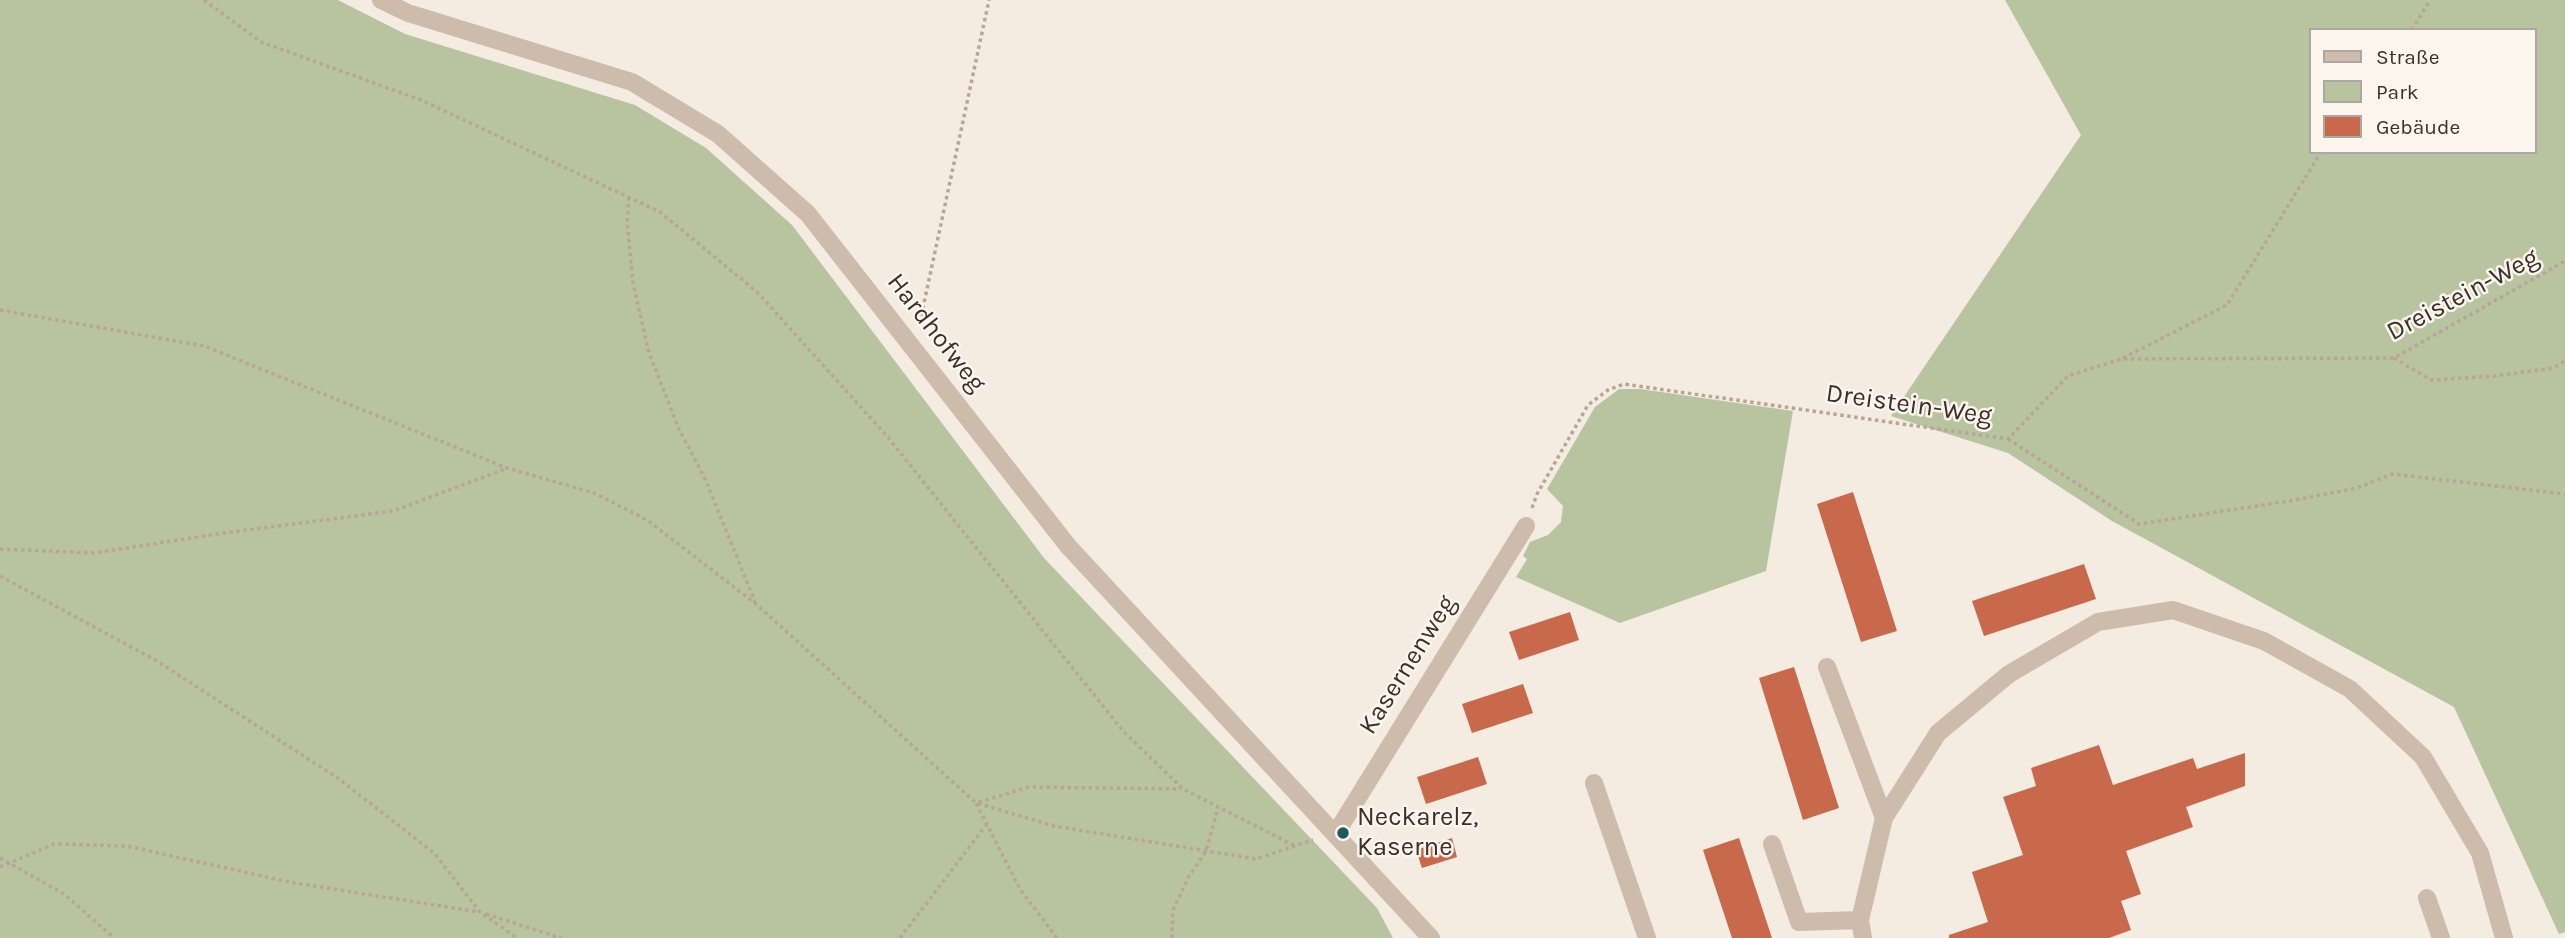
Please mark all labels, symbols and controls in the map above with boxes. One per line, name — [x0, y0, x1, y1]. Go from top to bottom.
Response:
legend — [2310, 28, 2537, 154]
text: Straße — [2376, 45, 2439, 69]
text: Park — [2376, 80, 2419, 104]
text: Gebäude — [2376, 115, 2460, 139]
street label: Dreistein-Weg — [2382, 242, 2544, 348]
street label: Hardhofweg — [880, 267, 992, 399]
street label: Dreistein-Weg — [1824, 378, 1994, 432]
street label: Kasernenweg — [1353, 590, 1463, 740]
place label: Neckarelz, Kaserne — [1357, 802, 1478, 864]
marker: Neckarelz, Kaserne — [1335, 825, 1351, 841]

